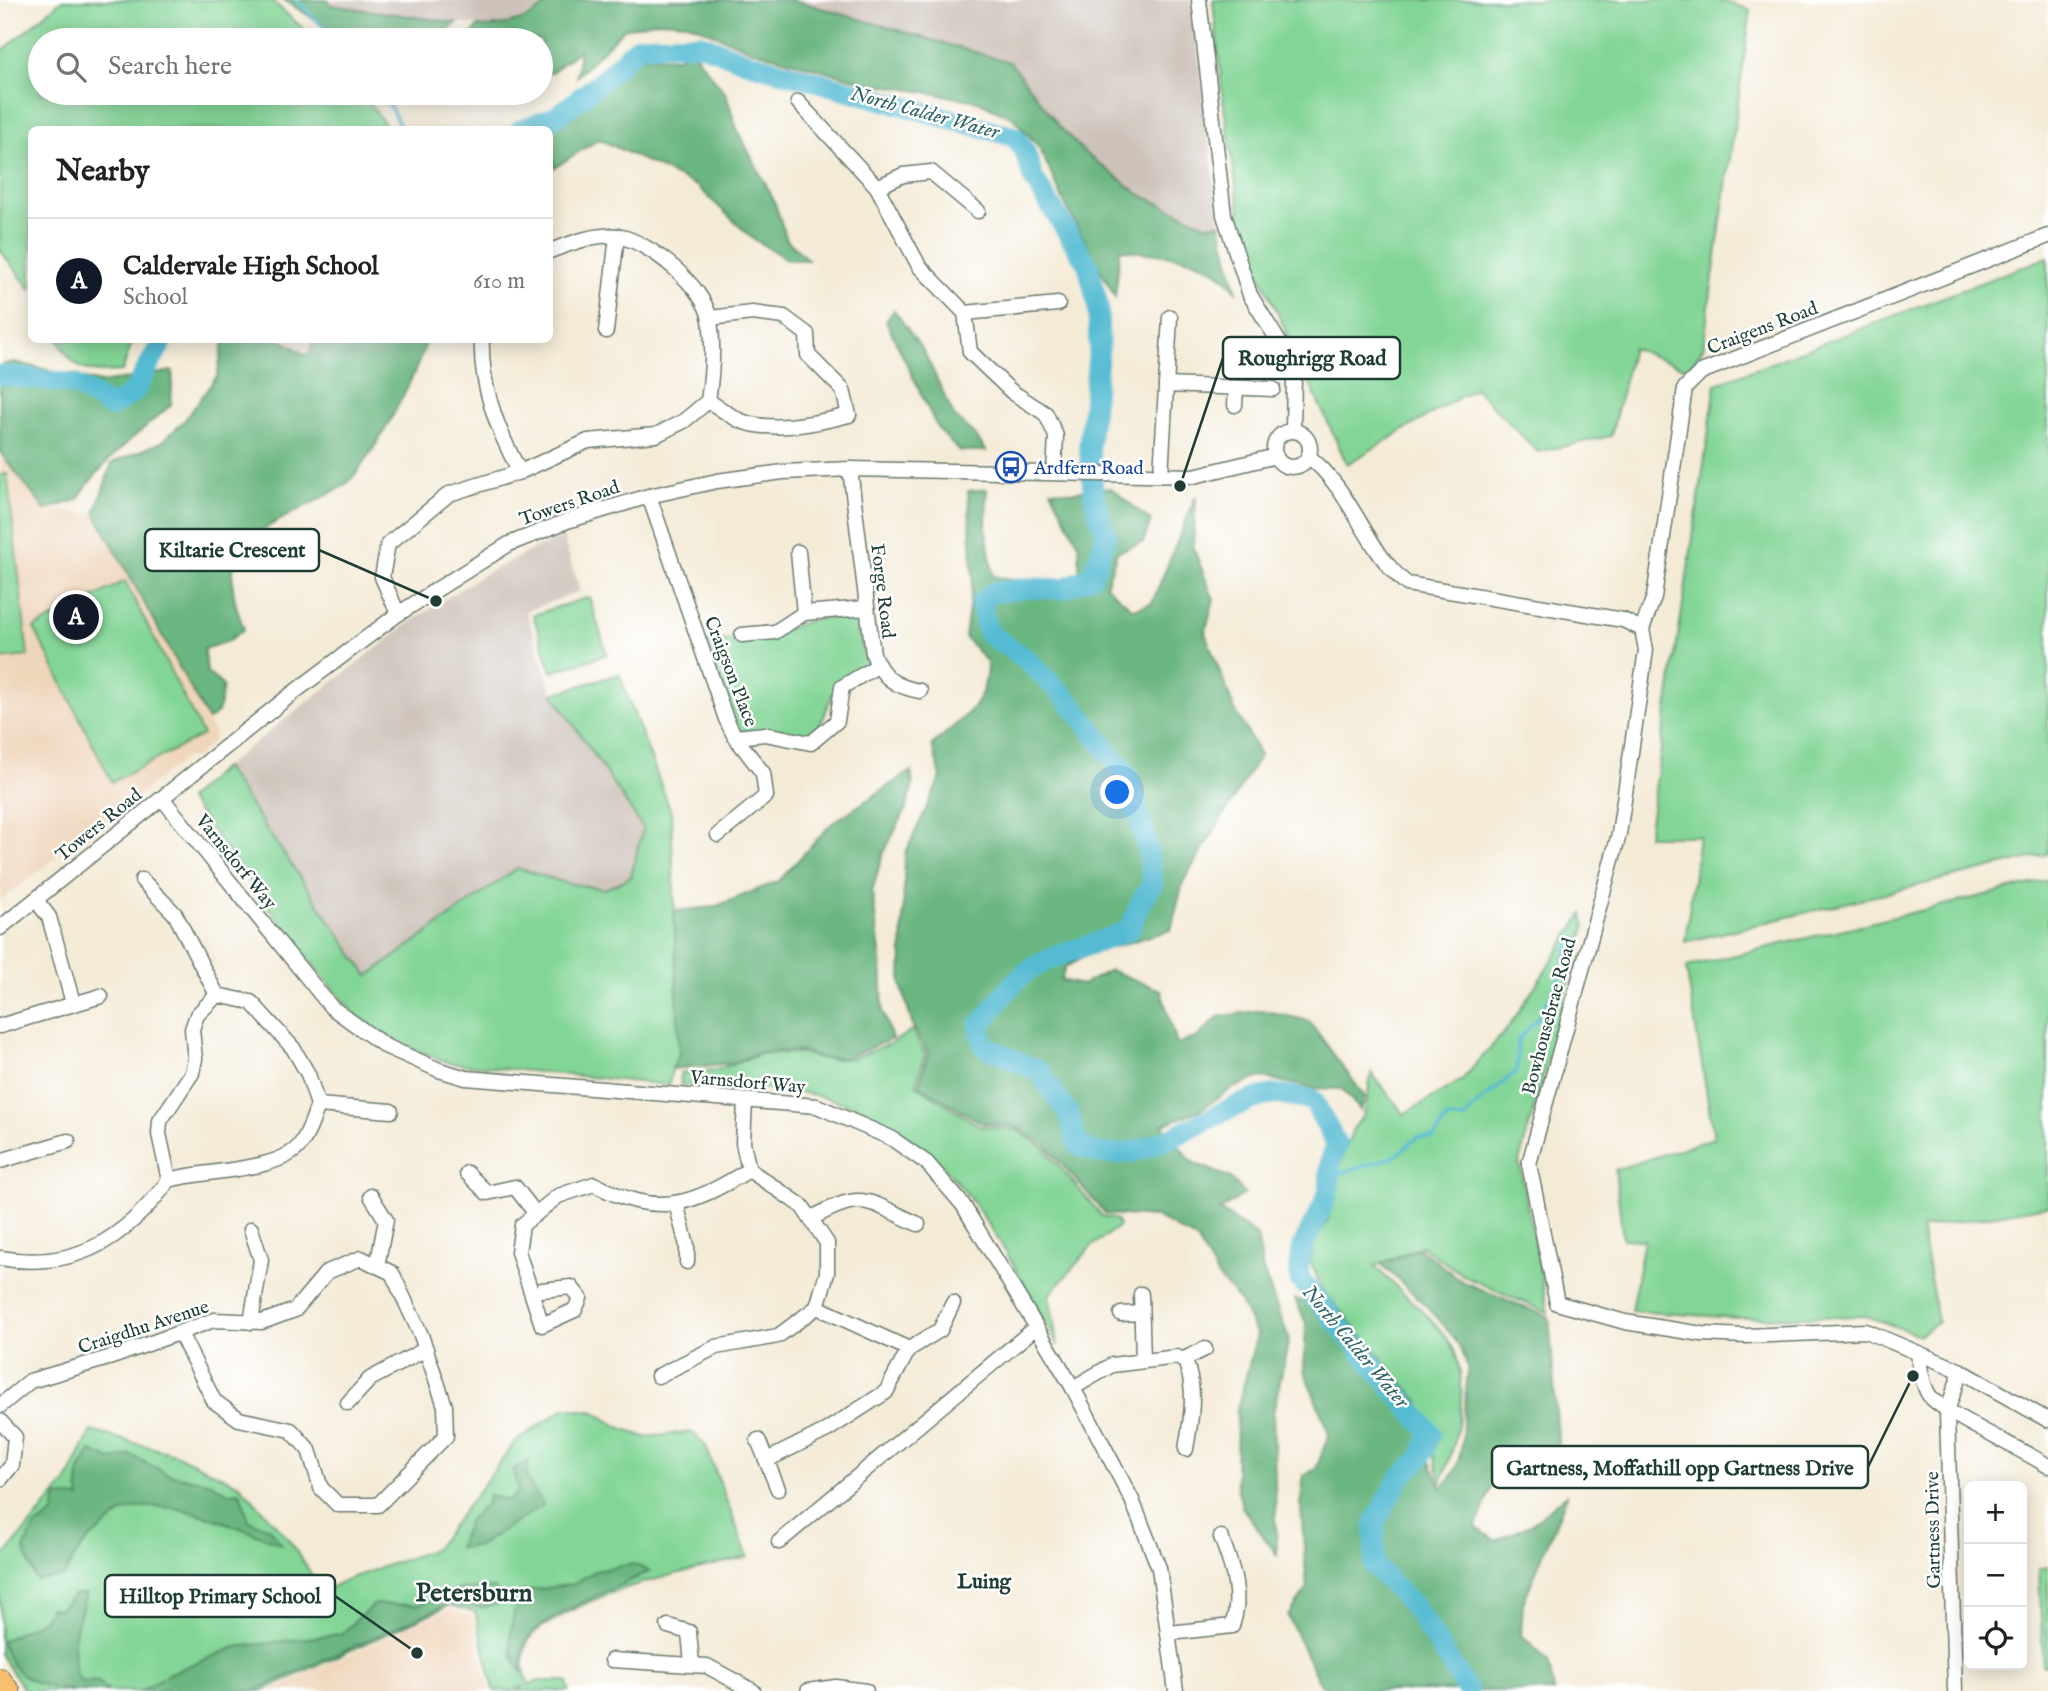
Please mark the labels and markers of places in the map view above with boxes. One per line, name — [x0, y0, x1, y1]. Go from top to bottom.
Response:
callout: Roughrigg Road — [1223, 337, 1400, 379]
bus stop icon: Ardfern Road — [994, 450, 1028, 484]
place label: Ardfern Road — [1033, 457, 1145, 481]
callout: Kiltarie Crescent — [145, 529, 319, 571]
pin: A — [53, 591, 99, 643]
callout: Gartness, Moffathill opp Gartness Drive — [1492, 1446, 1868, 1488]
callout: Hilltop Primary School — [105, 1575, 335, 1617]

